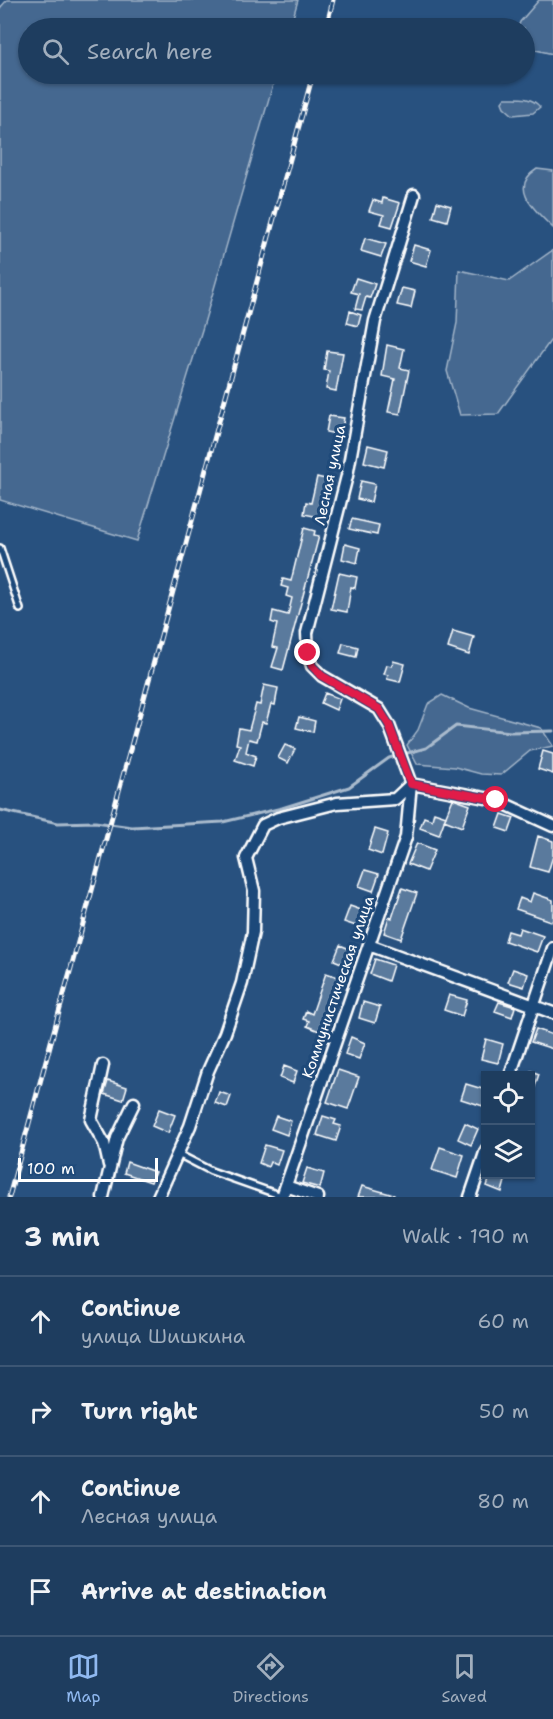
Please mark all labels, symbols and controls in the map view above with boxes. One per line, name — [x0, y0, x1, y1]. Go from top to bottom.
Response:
search box — [18, 18, 535, 84]
icon: search — [39, 35, 72, 68]
text: Search here — [87, 37, 213, 66]
street label: Лесная улица — [310, 422, 351, 527]
route end — [294, 639, 320, 665]
route start — [482, 786, 508, 812]
street label: Коммунистическая улица — [297, 893, 379, 1081]
map controls — [481, 1071, 535, 1179]
button: locate — [481, 1071, 535, 1125]
button: layers — [481, 1125, 535, 1179]
scale bar — [18, 1155, 158, 1182]
text: 100 m — [27, 1158, 75, 1179]
text: 3 min — [24, 1219, 100, 1254]
text: Walk · 190 m — [402, 1223, 529, 1249]
text: Continue — [81, 1294, 181, 1323]
icon: ahead — [24, 1305, 57, 1338]
text: 60 m — [477, 1308, 529, 1334]
text: улица Шишкина — [81, 1323, 245, 1349]
icon: right — [24, 1395, 57, 1428]
text: Turn right — [81, 1397, 198, 1426]
text: 50 m — [479, 1398, 529, 1424]
text: Continue — [81, 1474, 181, 1503]
icon: ahead — [24, 1485, 57, 1518]
text: 80 m — [477, 1488, 529, 1514]
text: Лесная улица — [81, 1503, 217, 1529]
icon: arrive — [24, 1575, 57, 1608]
text: Arrive at destination — [81, 1577, 327, 1606]
tab: Map — [66, 1650, 100, 1707]
tab: Directions — [233, 1650, 309, 1707]
tab: Saved — [441, 1650, 487, 1707]

